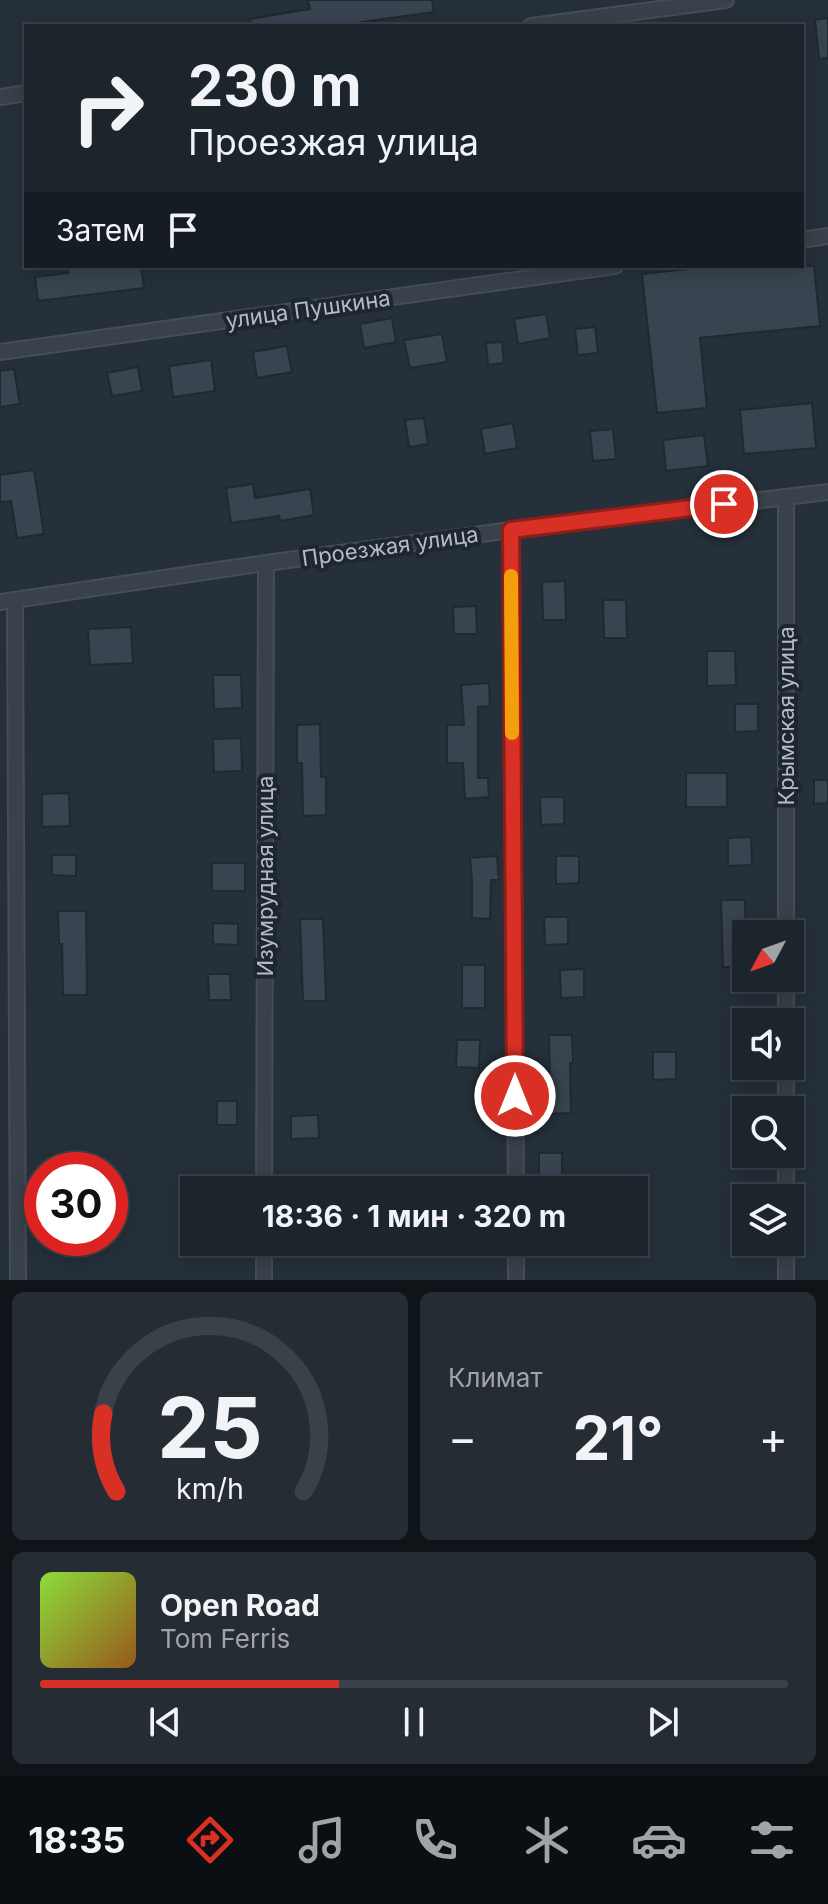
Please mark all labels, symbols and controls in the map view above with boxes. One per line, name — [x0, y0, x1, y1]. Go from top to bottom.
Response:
text: 230 m — [188, 52, 362, 120]
icon: right — [56, 56, 160, 160]
text: Проезжая улица — [188, 120, 479, 164]
icon: arrive — [161, 208, 205, 252]
text: Затем — [56, 212, 145, 248]
street label: улица Пушкина — [224, 285, 392, 333]
pin — [690, 470, 758, 538]
icon: arrive — [702, 482, 746, 526]
street label: Проезжая улица — [300, 521, 480, 571]
street label: Крымская улица — [773, 626, 799, 806]
street label: Изумрудная улица — [252, 776, 278, 976]
north arrow — [732, 920, 804, 992]
map controls — [732, 920, 804, 1256]
button: sound — [732, 1008, 804, 1080]
position arrow — [473, 1054, 557, 1138]
button: search — [732, 1096, 804, 1168]
speed limit sign: 30 — [24, 1152, 128, 1256]
button: layers — [732, 1184, 804, 1256]
text: 18:36 · 1 мин · 320 m — [262, 1198, 566, 1234]
text: Климат — [448, 1362, 543, 1393]
text: 25 — [157, 1377, 263, 1478]
text: 21° — [572, 1402, 664, 1474]
text: − — [448, 1411, 477, 1465]
text: + — [759, 1411, 788, 1465]
text: km/h — [176, 1471, 244, 1506]
text: Open Road — [160, 1587, 320, 1623]
text: Tom Ferris — [160, 1623, 290, 1654]
icon: previous — [143, 1700, 187, 1744]
icon: pause — [392, 1700, 436, 1744]
icon: next — [641, 1700, 685, 1744]
icon: directions — [182, 1812, 238, 1868]
icon: music — [294, 1812, 350, 1868]
icon: phone — [407, 1812, 463, 1868]
icon: climate — [519, 1812, 575, 1868]
icon: car — [631, 1812, 687, 1868]
icon: filters — [744, 1812, 800, 1868]
text: 18:35 — [28, 1818, 125, 1862]

